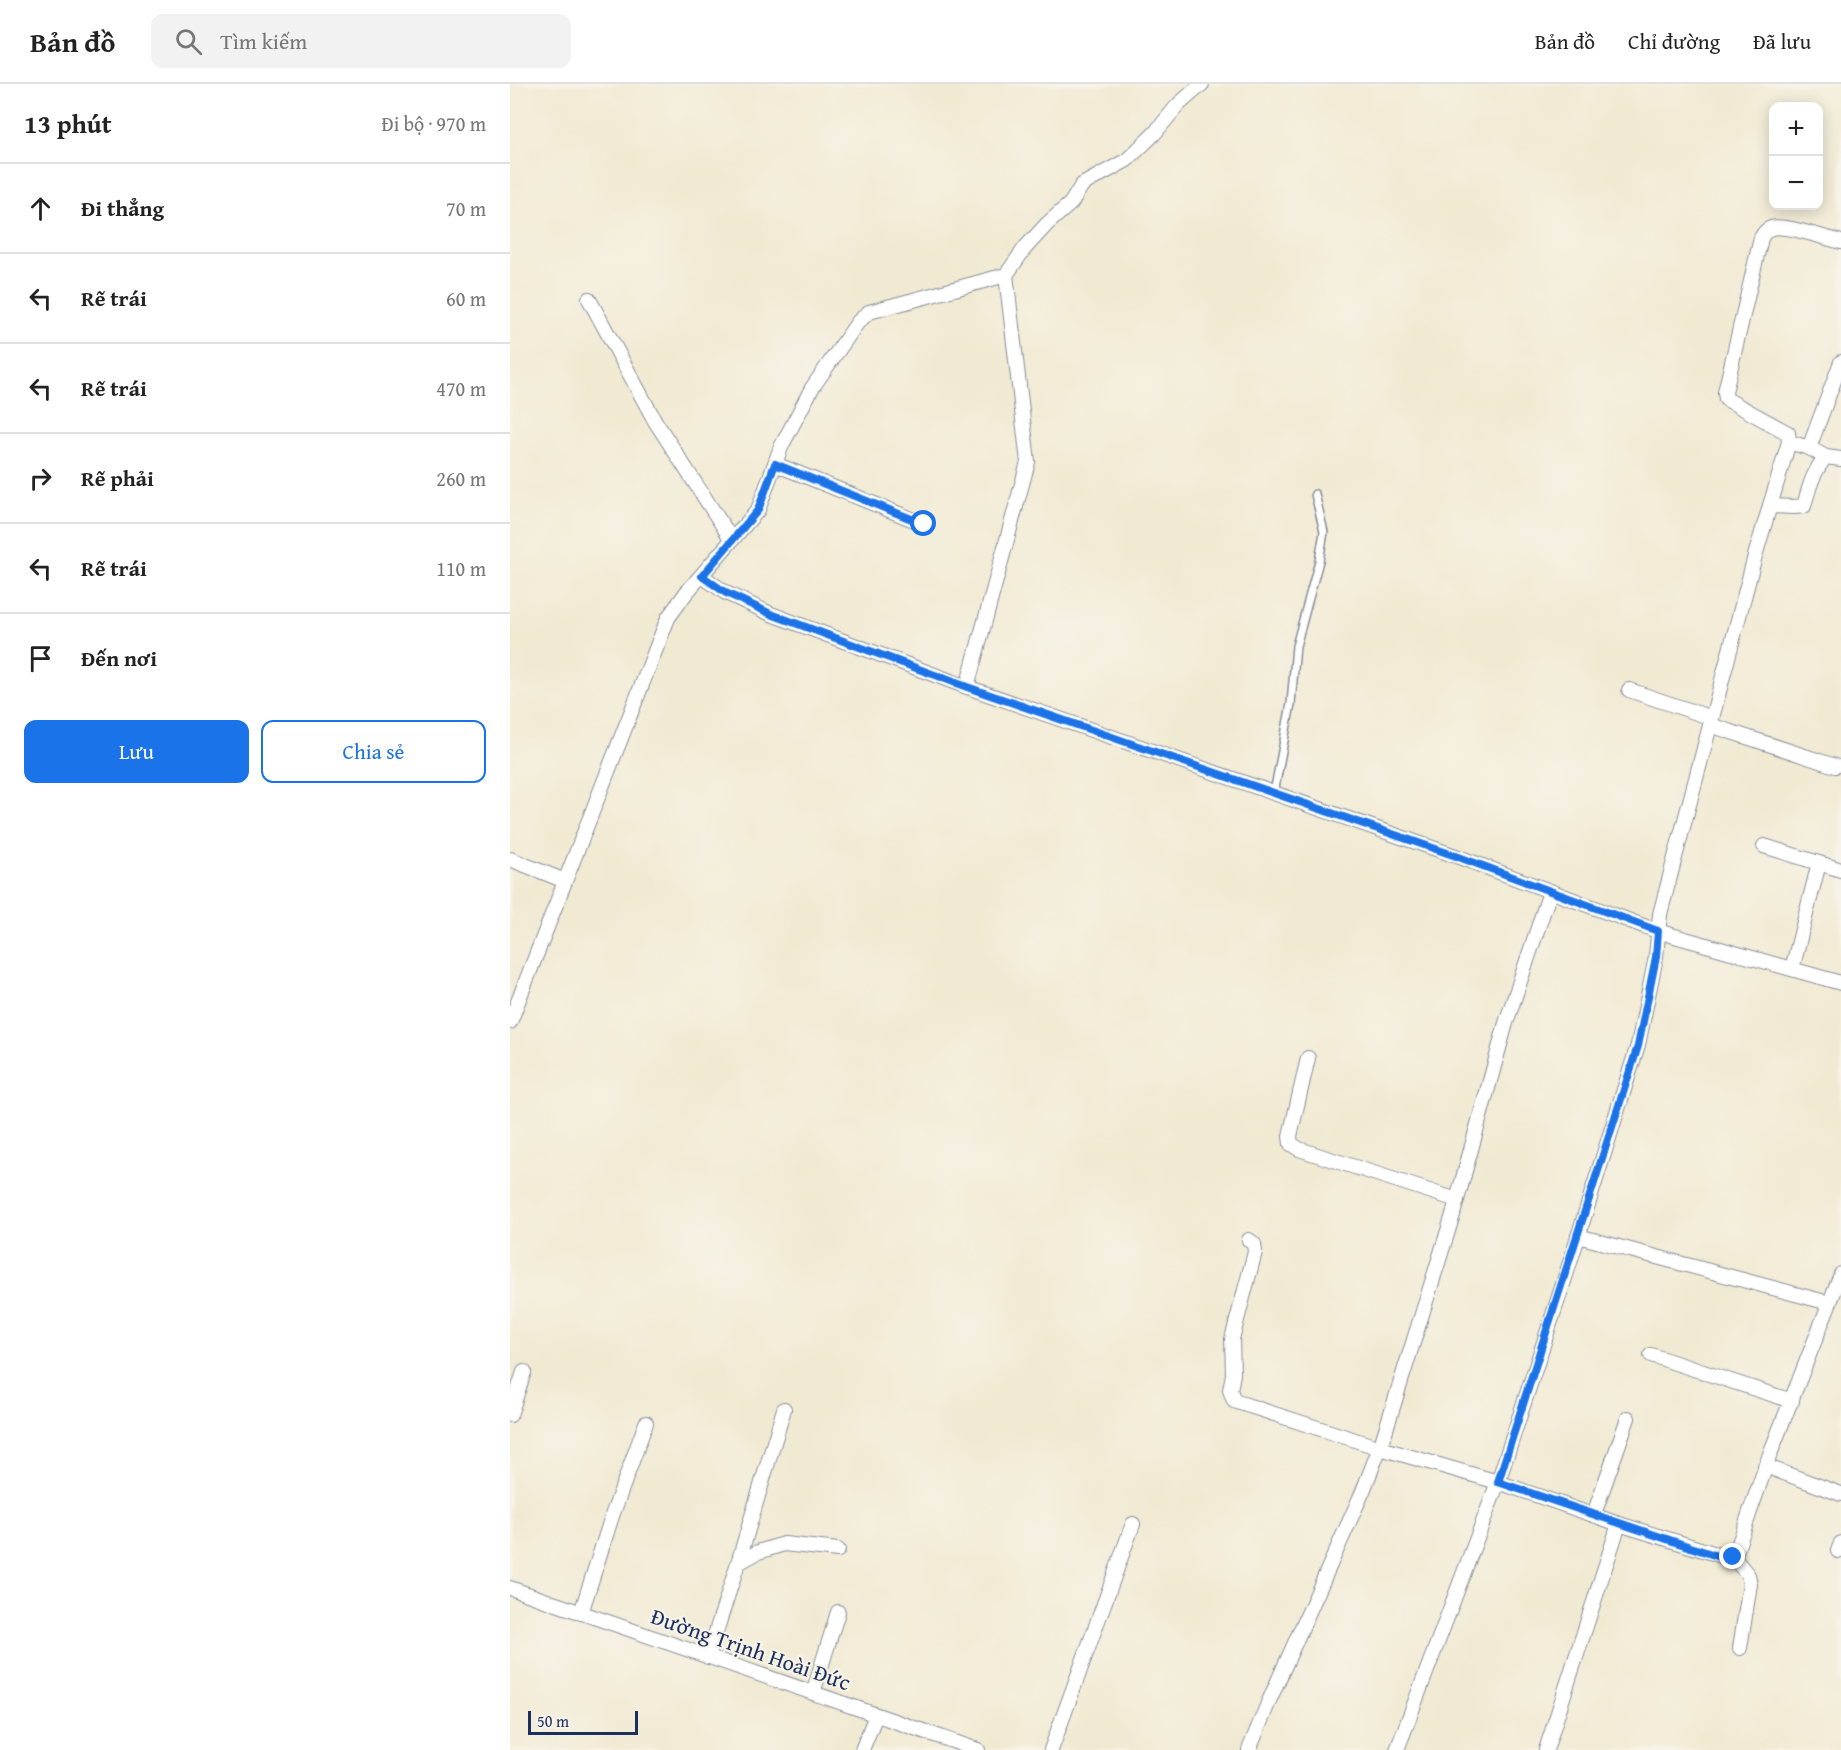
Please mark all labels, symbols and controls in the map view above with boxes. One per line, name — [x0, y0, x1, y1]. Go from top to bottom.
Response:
search box — [151, 14, 571, 68]
text: Bản đồ — [30, 21, 115, 62]
icon: search — [172, 25, 205, 58]
text: Tìm kiếm — [220, 25, 307, 57]
text: Bản đồ — [1535, 26, 1595, 57]
text: Chỉ đường — [1628, 26, 1720, 57]
text: Đã lưu — [1753, 26, 1811, 57]
map controls — [1769, 102, 1823, 210]
button: + — [1769, 102, 1823, 156]
text: 13 phút — [24, 104, 112, 143]
text: Đi bộ · 970 m — [382, 109, 486, 138]
button: − — [1769, 156, 1823, 210]
icon: ahead — [24, 192, 57, 225]
text: Đi thẳng — [81, 192, 164, 224]
text: 70 m — [446, 194, 486, 223]
icon: left — [24, 282, 57, 315]
text: Rẽ trái — [81, 282, 147, 314]
text: 60 m — [446, 284, 486, 313]
icon: left — [24, 372, 57, 405]
text: Rẽ trái — [81, 372, 147, 404]
text: 470 m — [436, 374, 486, 403]
icon: right — [24, 462, 57, 495]
text: Rẽ phải — [81, 462, 154, 494]
text: 260 m — [436, 464, 486, 493]
route start — [910, 510, 936, 536]
icon: left — [24, 552, 57, 585]
text: Rẽ trái — [81, 552, 147, 584]
text: 110 m — [436, 554, 486, 583]
icon: arrive — [24, 642, 57, 675]
text: Đến nơi — [81, 642, 157, 674]
button: Lưu — [24, 720, 249, 783]
button: Chia sẻ — [261, 720, 486, 783]
route end — [1719, 1543, 1745, 1569]
street label: Đường Trịnh Hoài Đức — [647, 1600, 855, 1698]
scale bar — [528, 1708, 638, 1736]
text: 50 m — [537, 1709, 569, 1733]

